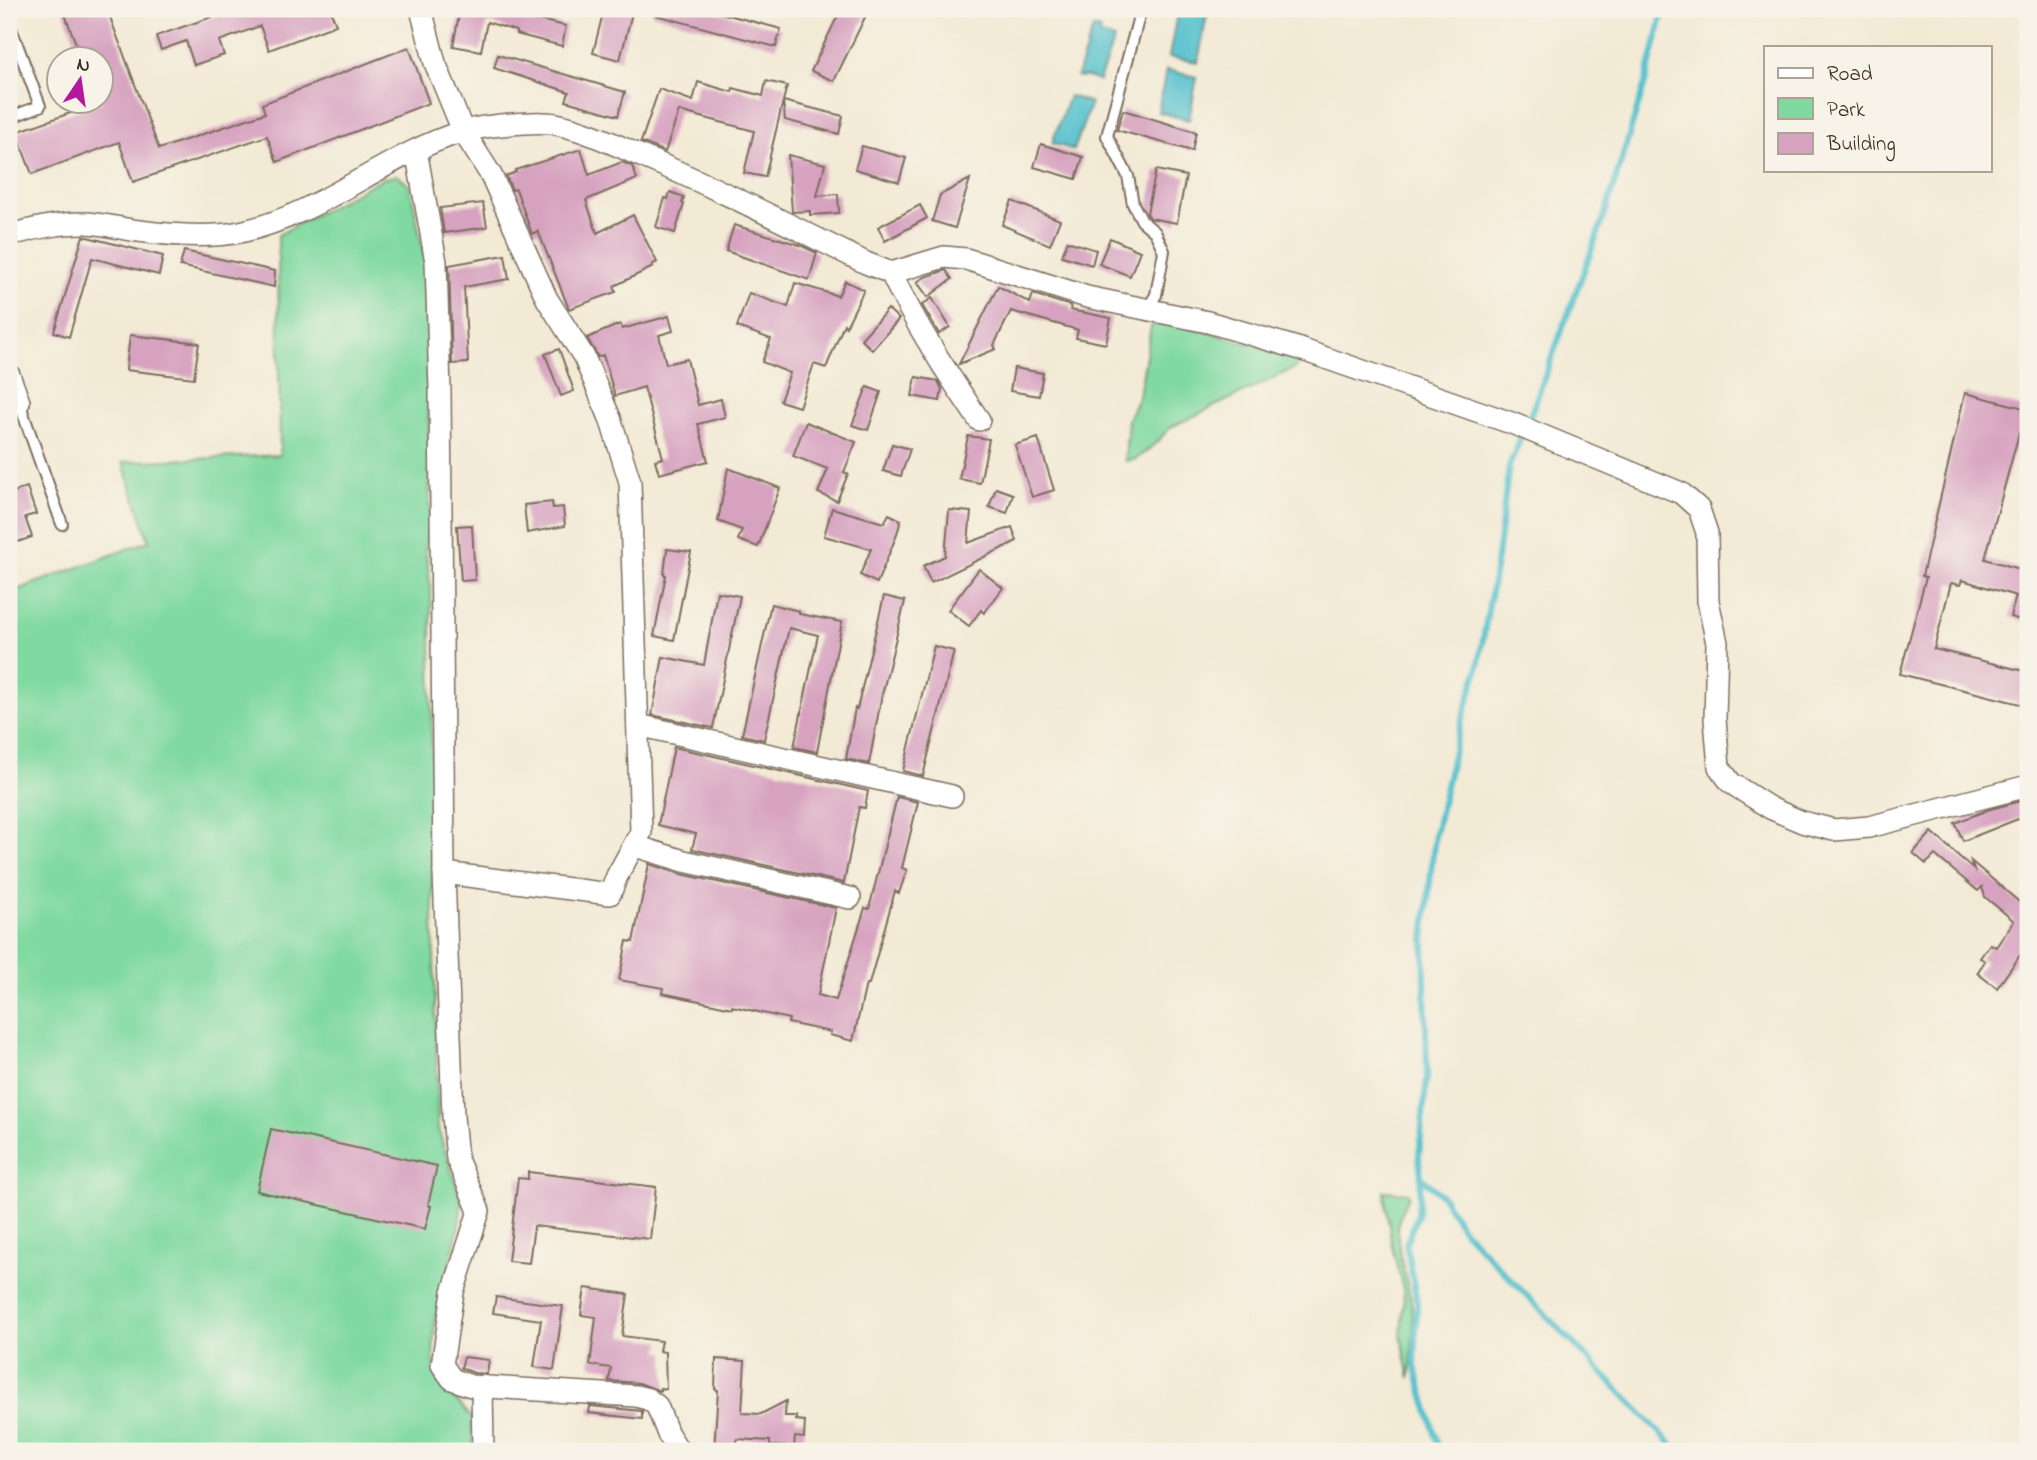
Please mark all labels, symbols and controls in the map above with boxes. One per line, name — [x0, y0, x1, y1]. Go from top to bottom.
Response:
north arrow — [46, 46, 116, 116]
legend — [1764, 46, 1992, 172]
text: N — [74, 51, 93, 81]
text: Road — [1827, 60, 1873, 90]
text: Park — [1827, 96, 1866, 126]
text: Building — [1826, 130, 1896, 162]

